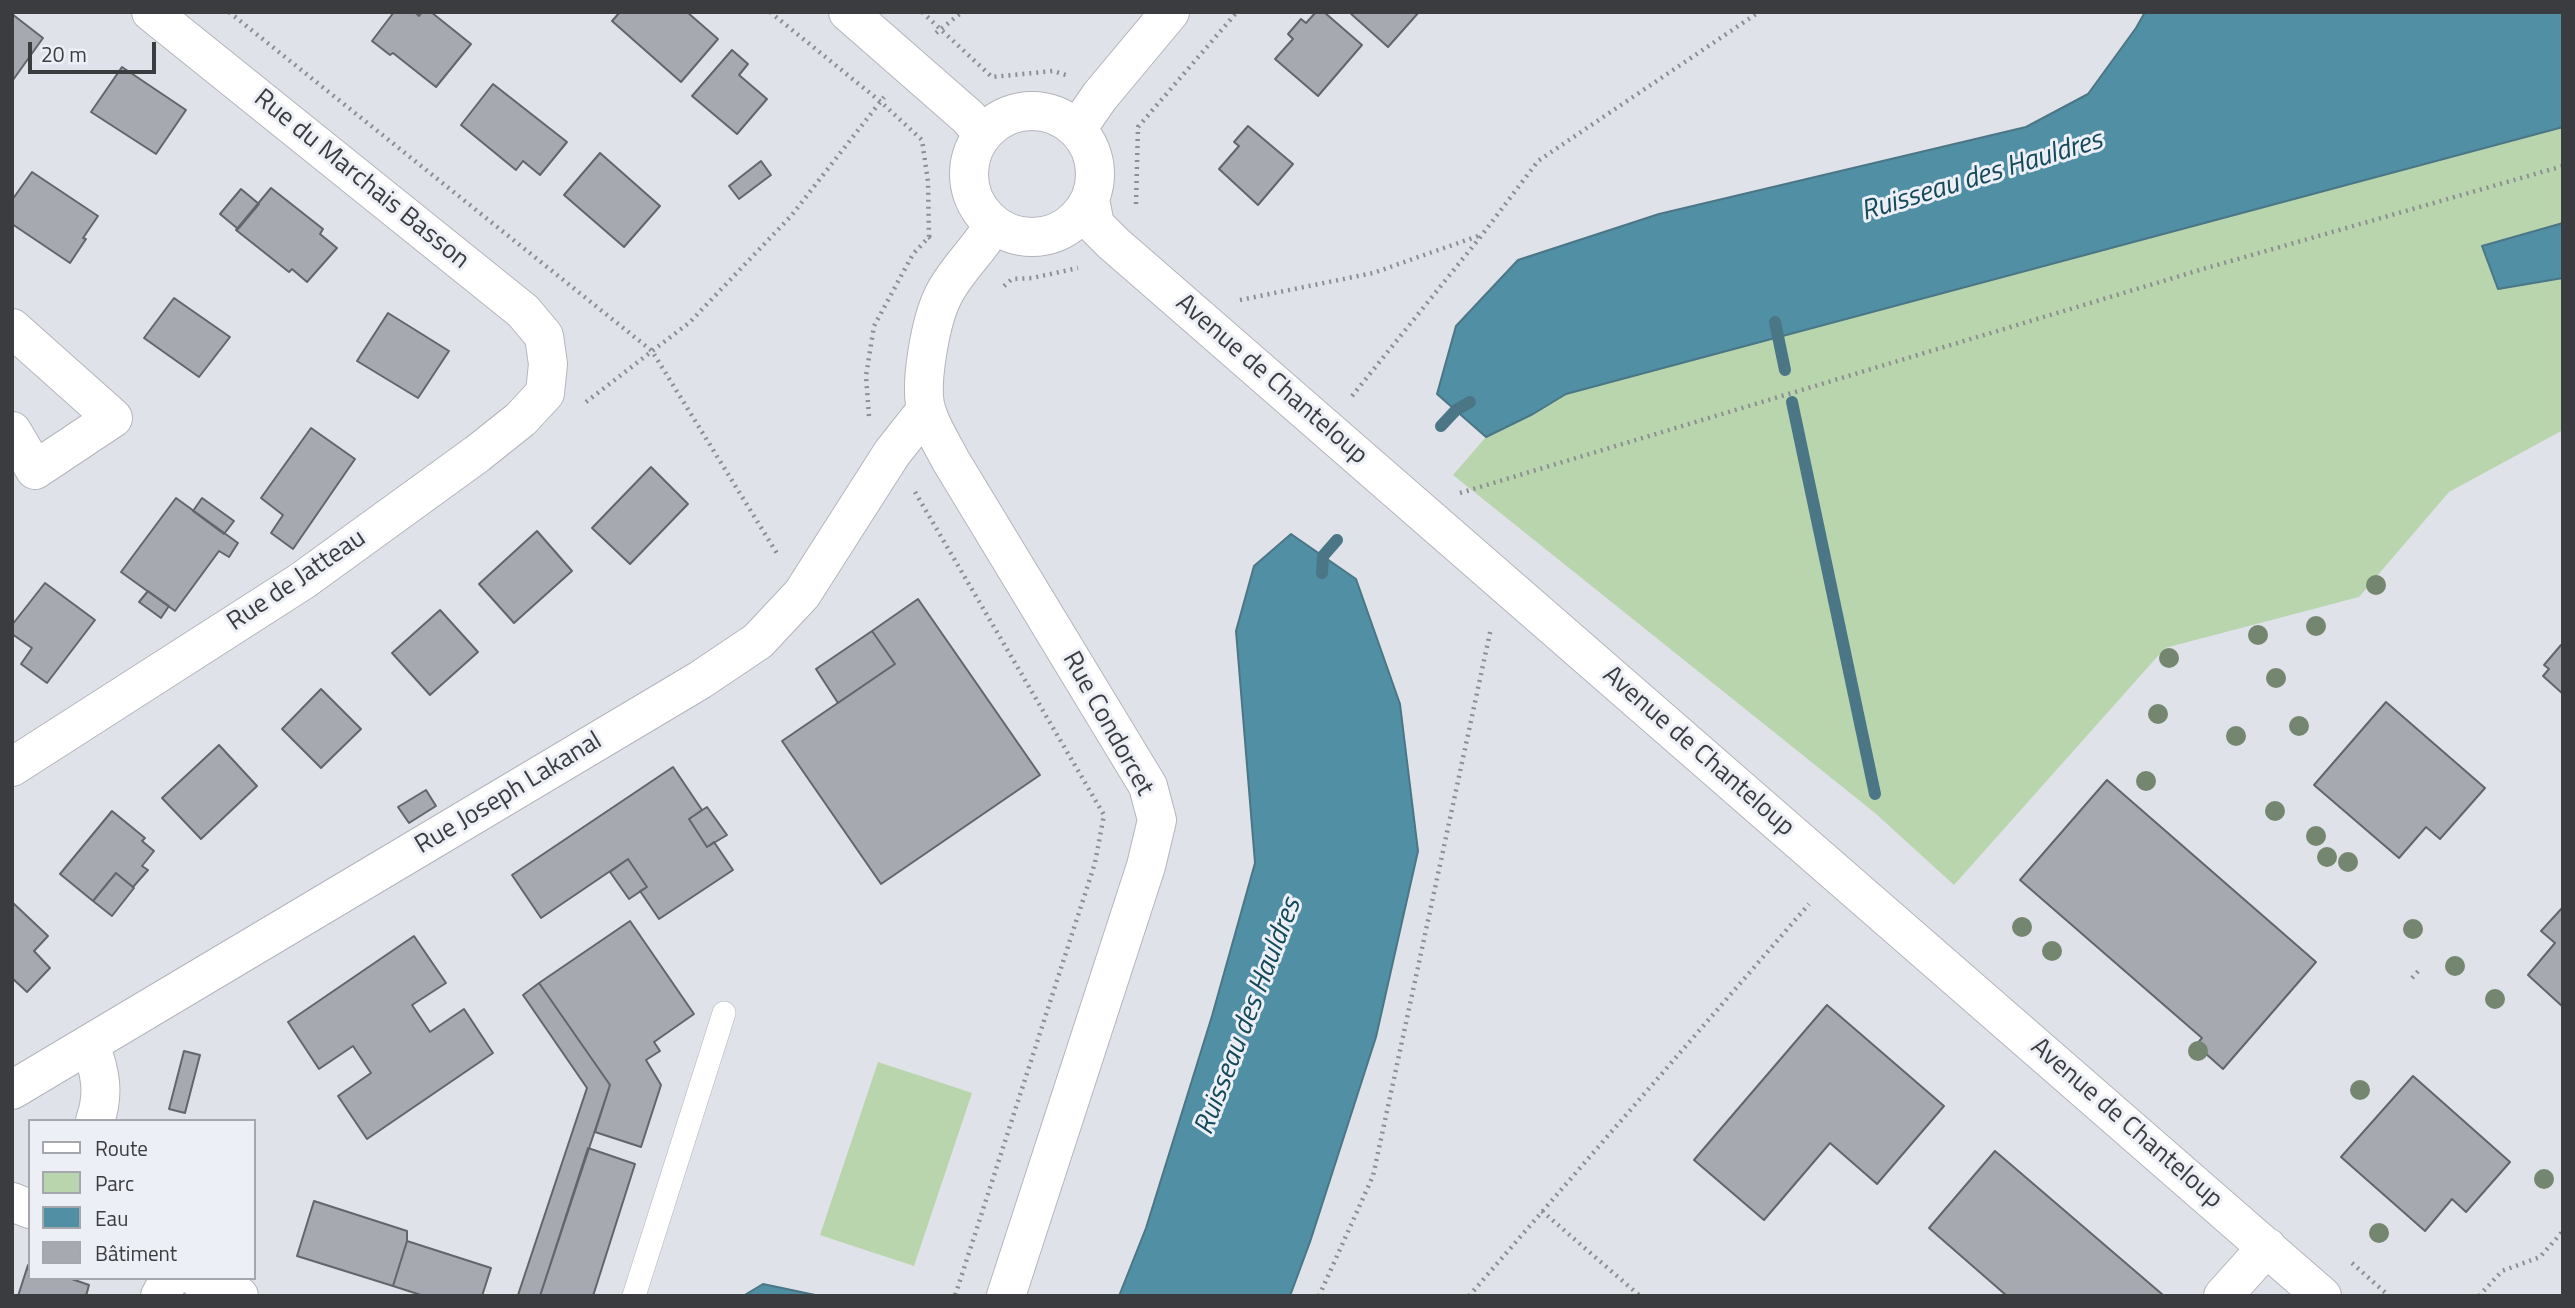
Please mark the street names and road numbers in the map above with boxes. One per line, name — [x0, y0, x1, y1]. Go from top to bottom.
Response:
street label: Rue du Marchais Basson — [247, 83, 475, 277]
street label: Avenue de Chanteloup — [1169, 288, 1373, 472]
street label: Rue de Jatteau — [222, 523, 372, 639]
street label: Rue Condorcet — [1055, 647, 1159, 801]
street label: Avenue de Chanteloup — [1596, 660, 1800, 844]
street label: Rue Joseph Lakanal — [410, 726, 608, 862]
street label: Avenue de Chanteloup — [2024, 1032, 2228, 1216]

